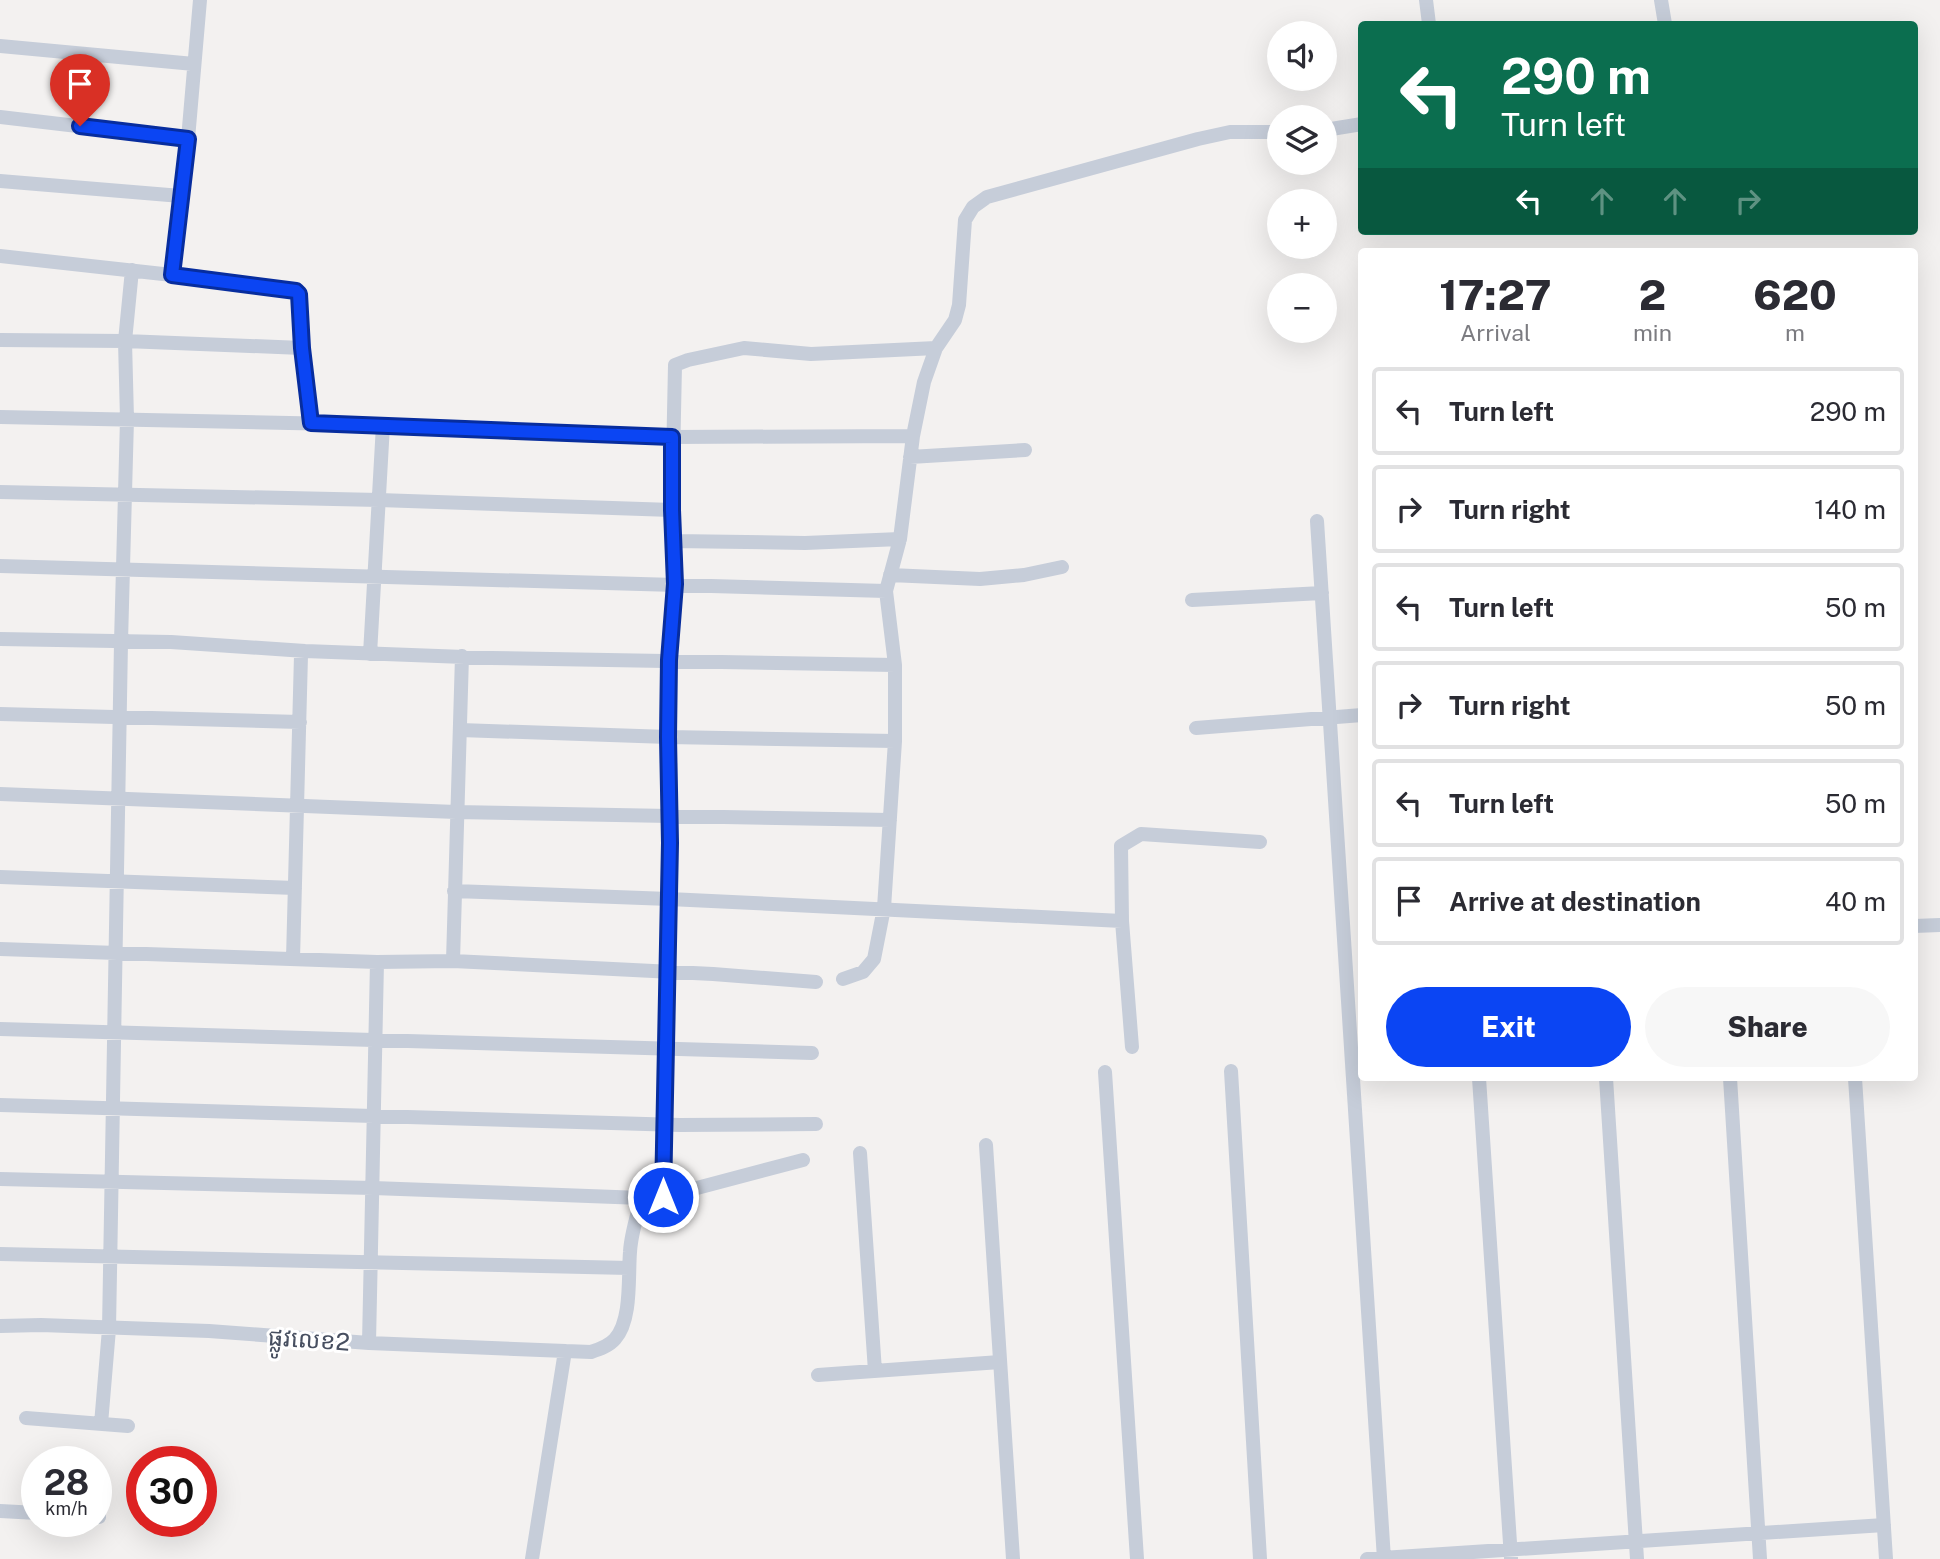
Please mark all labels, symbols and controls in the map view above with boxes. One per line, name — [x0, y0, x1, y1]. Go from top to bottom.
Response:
map controls — [1267, 21, 1337, 343]
button: sound — [1267, 21, 1337, 91]
text: 290 m — [1501, 47, 1651, 105]
icon: left — [1386, 49, 1477, 140]
pin — [50, 54, 110, 126]
icon: arrive — [61, 65, 99, 103]
button: layers — [1267, 105, 1337, 175]
text: Turn left — [1501, 106, 1626, 143]
icon: left — [1510, 182, 1548, 220]
icon: ahead — [1583, 182, 1621, 220]
icon: ahead — [1656, 182, 1694, 220]
icon: right — [1729, 182, 1767, 220]
button: + — [1267, 189, 1337, 259]
text: 17:27 — [1439, 270, 1552, 319]
text: 2 — [1639, 270, 1666, 319]
text: 620 — [1753, 270, 1837, 319]
button: − — [1267, 273, 1337, 343]
text: Arrival — [1460, 319, 1531, 346]
text: min — [1633, 319, 1672, 346]
text: m — [1785, 319, 1805, 346]
icon: left — [1390, 392, 1428, 430]
text: Turn left — [1449, 396, 1554, 427]
text: 290 m — [1810, 396, 1886, 427]
icon: right — [1390, 490, 1428, 528]
text: Turn right — [1449, 494, 1571, 525]
text: 140 m — [1814, 494, 1886, 525]
icon: left — [1390, 588, 1428, 626]
text: Turn left — [1449, 592, 1554, 623]
text: 50 m — [1825, 592, 1886, 623]
icon: right — [1390, 686, 1428, 724]
text: Turn right — [1449, 690, 1571, 721]
text: 50 m — [1825, 690, 1886, 721]
icon: left — [1390, 784, 1428, 822]
text: Turn left — [1449, 788, 1554, 819]
text: 50 m — [1825, 788, 1886, 819]
icon: arrive — [1390, 882, 1428, 920]
text: Arrive at destination — [1449, 886, 1701, 917]
text: 40 m — [1825, 886, 1886, 917]
button: Exit — [1386, 987, 1631, 1067]
button: Share — [1645, 987, 1890, 1067]
position arrow — [626, 1160, 700, 1234]
street label: ផ្លូវលេខ2 — [267, 1322, 351, 1365]
speed limit sign: 30 — [126, 1446, 217, 1537]
text: 28 — [44, 1462, 89, 1503]
text: km/h — [45, 1498, 88, 1519]

